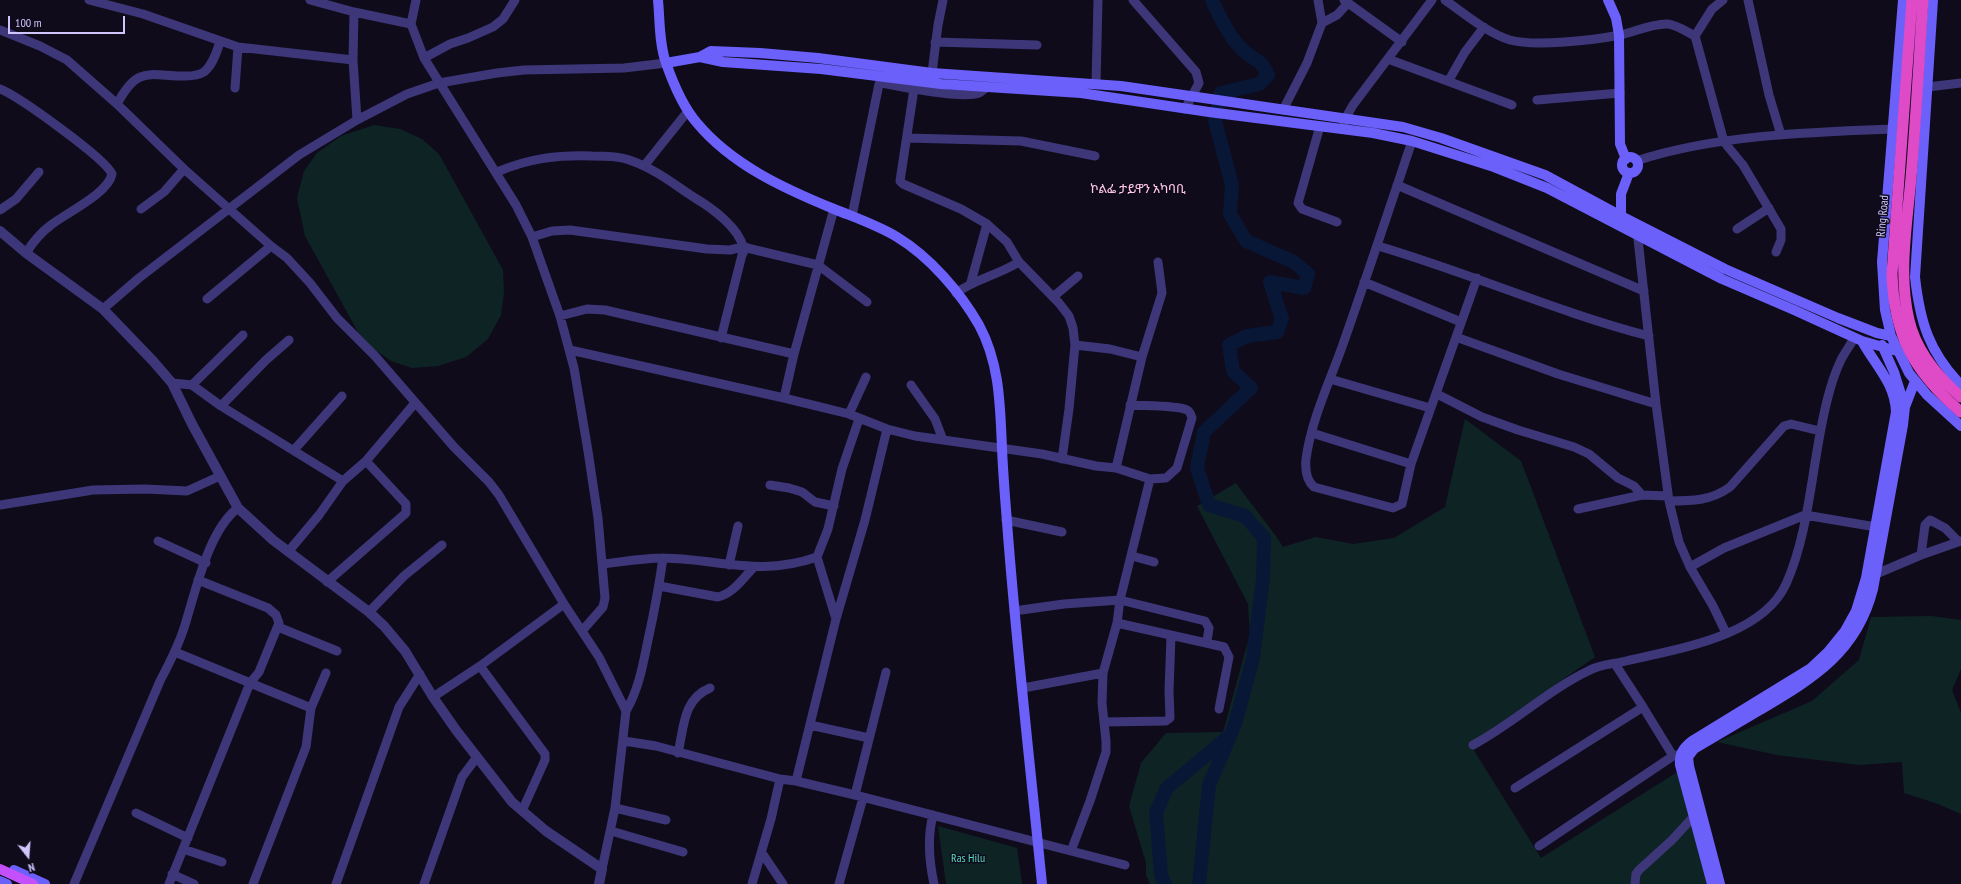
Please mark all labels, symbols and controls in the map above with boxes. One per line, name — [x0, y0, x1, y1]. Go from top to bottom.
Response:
scale bar — [10, 8, 127, 34]
text: 100 m — [15, 15, 42, 30]
district label: ኮልፌ ታይዋን አካባቢ — [1090, 181, 1186, 197]
street label: Ring Road — [1874, 195, 1892, 237]
north arrow — [8, 836, 48, 876]
park label: Ras Hilu — [951, 852, 985, 866]
text: N — [27, 860, 36, 875]

